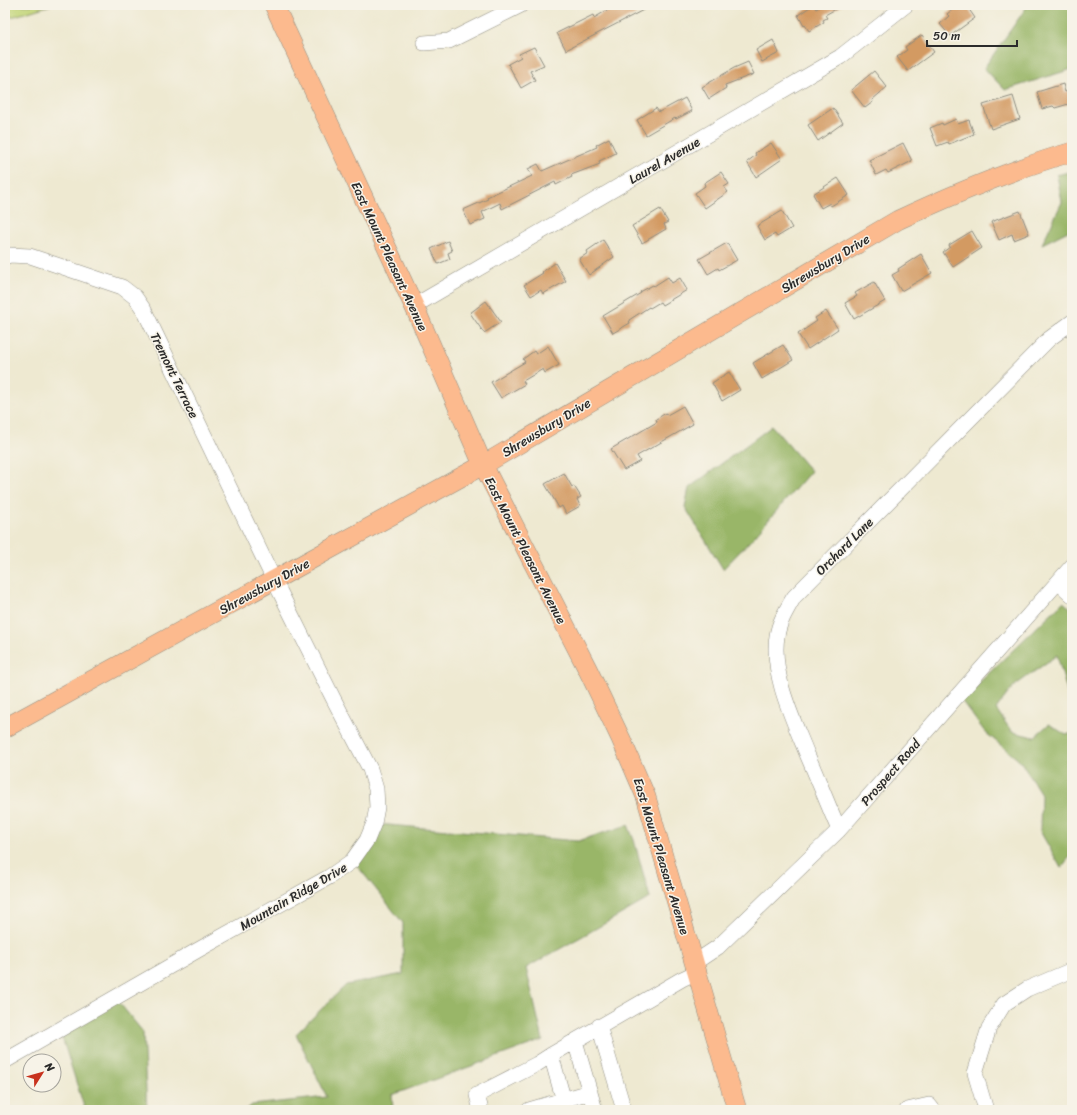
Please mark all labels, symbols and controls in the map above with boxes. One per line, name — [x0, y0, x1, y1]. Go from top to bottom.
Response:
scale bar — [927, 22, 1017, 48]
text: 50 m — [933, 25, 960, 47]
street label: Laurel Avenue — [624, 131, 705, 190]
street label: East Mount Pleasant Avenue — [345, 177, 434, 335]
street label: Shrewsbury Drive — [776, 227, 875, 299]
street label: Tremont Terrace — [144, 328, 206, 423]
street label: Shrewsbury Drive — [497, 391, 596, 463]
street label: East Mount Pleasant Avenue — [478, 472, 573, 628]
street label: Orchard Lane — [810, 512, 879, 581]
street label: Shrewsbury Drive — [215, 552, 314, 621]
street label: Prospect Road — [855, 733, 927, 811]
street label: East Mount Pleasant Avenue — [627, 775, 696, 937]
street label: Mountain Ridge Drive — [235, 856, 352, 937]
north arrow — [22, 1053, 62, 1093]
text: N — [39, 1058, 60, 1076]

